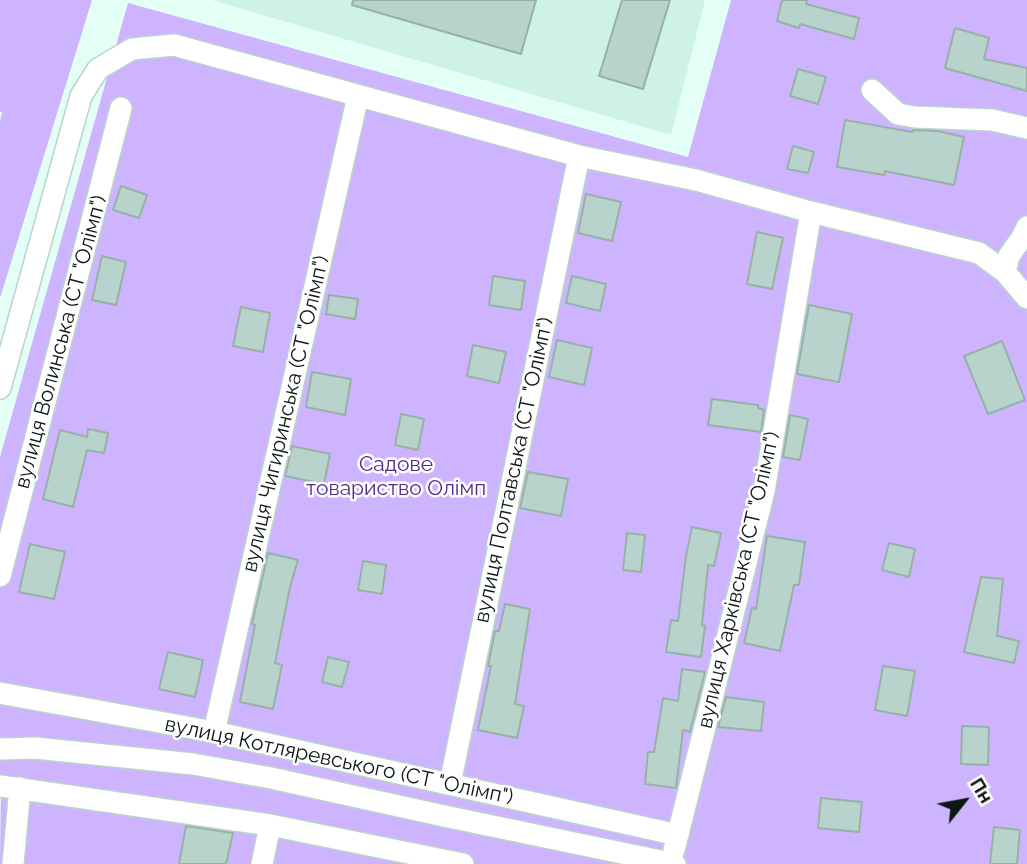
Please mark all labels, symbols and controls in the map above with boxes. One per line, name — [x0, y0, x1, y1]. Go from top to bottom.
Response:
street label: вулиця Волинська (СТ "Олімп") — [10, 193, 112, 491]
street label: вулиця Чигиринська (СТ "Олімп") — [237, 253, 335, 575]
street label: вулиця Полтавська (СТ "Олімп") — [469, 315, 559, 625]
street label: вулиця Харківська (СТ "Олімп") — [693, 429, 785, 731]
park label: Садове товариство Олімп — [306, 452, 486, 502]
street label: вулиця Котляревського (СТ "Олімп") — [162, 712, 516, 810]
north arrow — [929, 766, 999, 836]
text: Пн — [966, 774, 998, 807]

